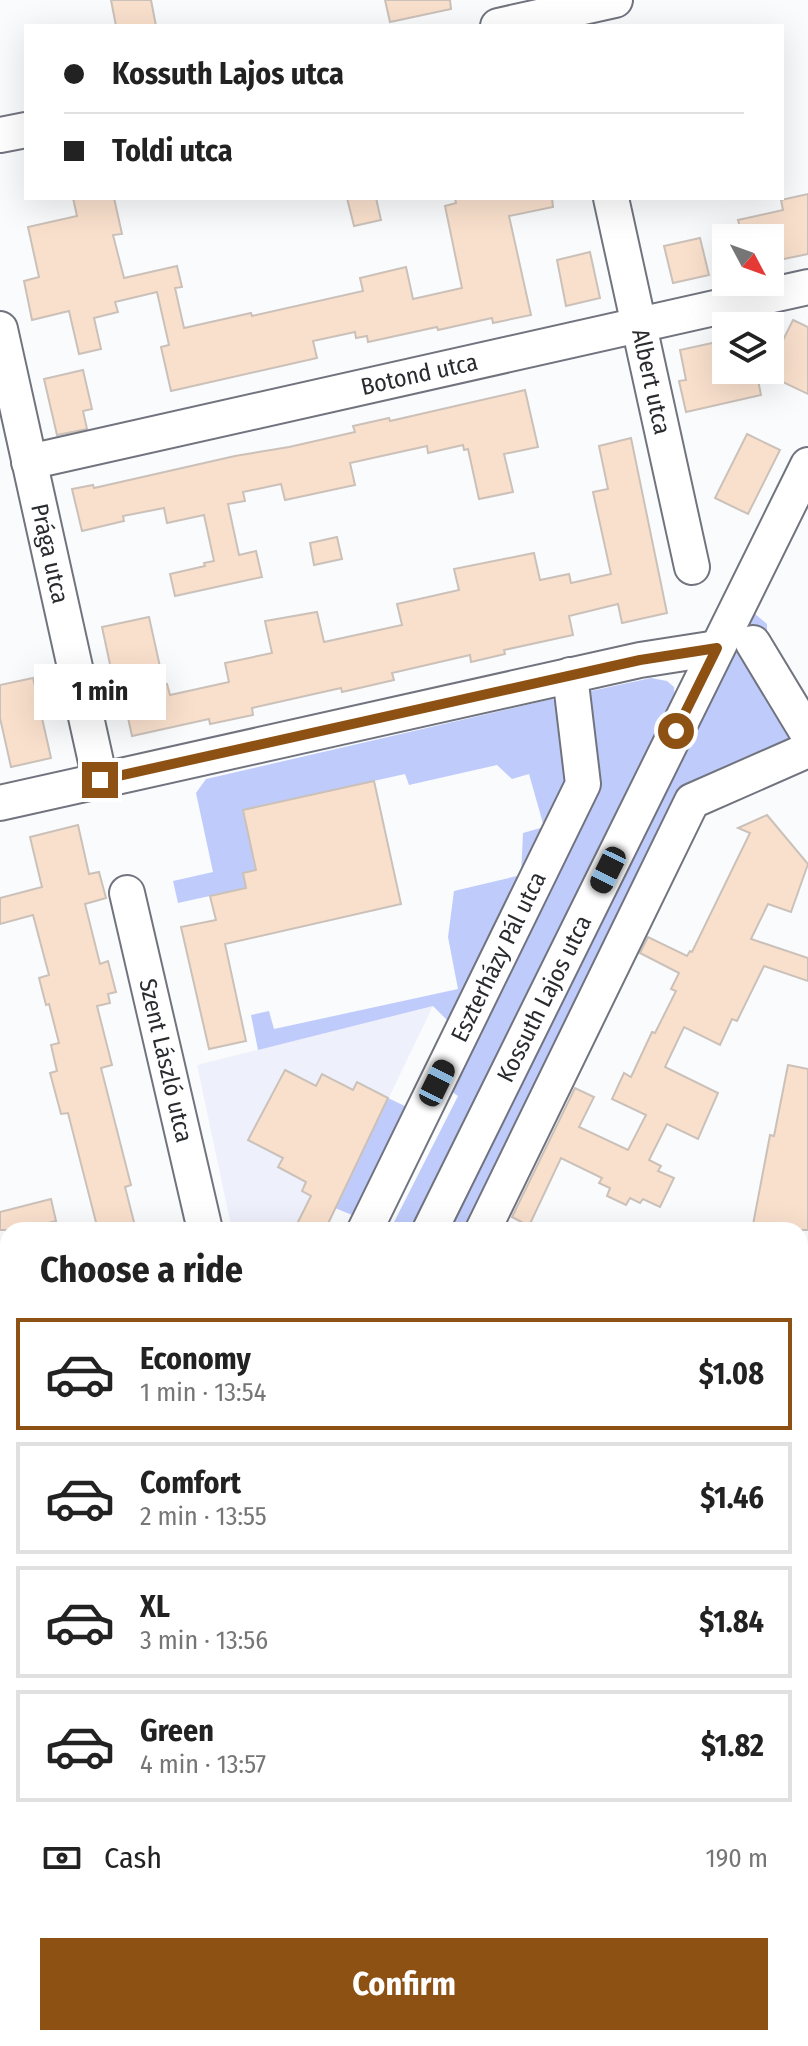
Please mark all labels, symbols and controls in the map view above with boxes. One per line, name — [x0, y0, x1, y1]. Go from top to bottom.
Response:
text: Kossuth Lajos utca — [112, 56, 344, 92]
text: Toldi utca — [112, 133, 233, 169]
north arrow — [712, 224, 784, 296]
map controls — [712, 224, 784, 384]
button: layers — [712, 312, 784, 384]
street label: Albert utca — [626, 326, 676, 437]
street label: Botond utca — [358, 348, 480, 401]
street label: Prága utca — [25, 501, 74, 606]
callout: 1 min — [34, 664, 166, 720]
text: 1 min — [72, 676, 128, 707]
route start — [658, 713, 694, 749]
route end — [82, 762, 118, 798]
car — [587, 843, 629, 897]
street label: Eszterházy Pál utca — [445, 867, 552, 1046]
street label: Kossuth Lajos utca — [491, 911, 597, 1087]
street label: Szent László utca — [133, 976, 198, 1145]
car — [416, 1056, 458, 1110]
text: Choose a ride — [40, 1248, 243, 1292]
icon: car — [44, 1338, 116, 1410]
text: Economy — [140, 1341, 251, 1377]
text: $1.08 — [699, 1356, 764, 1392]
text: 1 min · 13:54 — [140, 1377, 266, 1408]
icon: car — [44, 1462, 116, 1534]
text: Comfort — [140, 1465, 241, 1501]
text: $1.46 — [700, 1480, 764, 1516]
text: 2 min · 13:55 — [140, 1501, 267, 1532]
icon: car — [44, 1586, 116, 1658]
text: XL — [140, 1589, 170, 1625]
text: $1.84 — [699, 1604, 764, 1640]
text: 3 min · 13:56 — [140, 1625, 268, 1656]
icon: car — [44, 1710, 116, 1782]
text: Green — [140, 1713, 214, 1749]
text: $1.82 — [701, 1728, 764, 1764]
text: 4 min · 13:57 — [140, 1749, 266, 1780]
icon: cash — [40, 1836, 84, 1880]
text: Cash — [104, 1840, 162, 1876]
text: 190 m — [706, 1843, 768, 1874]
button: Confirm — [40, 1938, 768, 2030]

